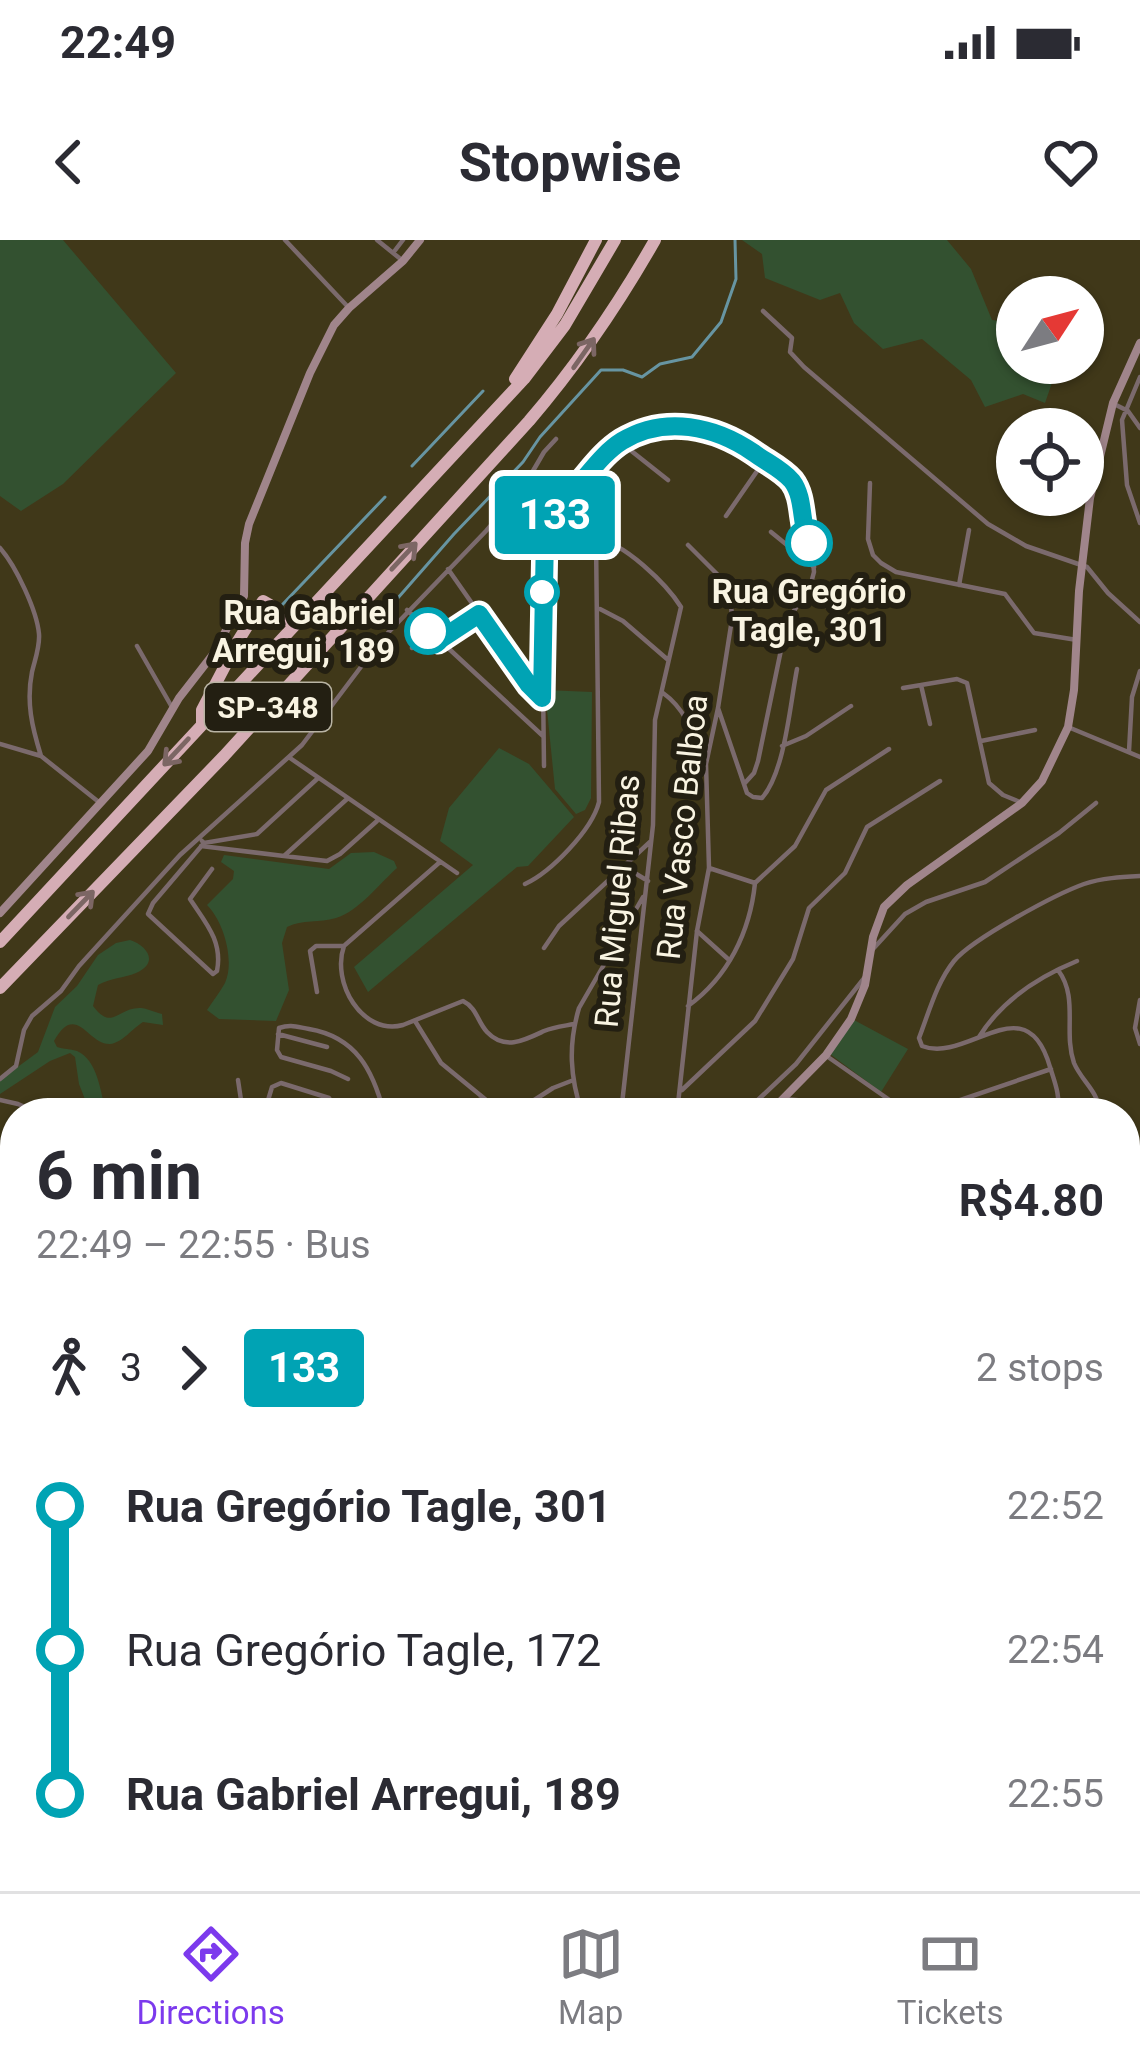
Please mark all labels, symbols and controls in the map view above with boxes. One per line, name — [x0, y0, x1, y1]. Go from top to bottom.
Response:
text: 22:49 — [60, 16, 176, 69]
icon: back — [36, 129, 102, 195]
icon: heart — [1038, 129, 1104, 195]
text: Stopwise — [459, 131, 681, 194]
north arrow — [996, 276, 1104, 384]
map controls — [996, 276, 1104, 516]
one-way arrow — [571, 337, 596, 370]
button: locate — [996, 408, 1104, 516]
line badge: 133 — [486, 476, 624, 554]
text: 133 — [519, 490, 591, 539]
marker: Rua Gregório Tagle, 301 — [787, 521, 831, 565]
one-way arrow — [390, 542, 417, 572]
place label: Rua Gregório Tagle, 301 — [712, 572, 906, 649]
unlabelled marker — [526, 576, 558, 608]
place label: Rua Gabriel Arregui, 189 — [212, 593, 395, 670]
marker: Rua Gabriel Arregui, 189 — [406, 609, 450, 653]
road number: SP-348 — [205, 683, 331, 731]
street label: Rua Vasco Balboa — [649, 693, 715, 961]
one-way arrow — [163, 737, 191, 767]
street label: Rua Miguel Ribas — [587, 773, 647, 1029]
one-way arrow — [67, 890, 95, 919]
text: 6 min — [36, 1138, 202, 1215]
text: R$4.80 — [959, 1174, 1104, 1227]
text: 22:49 – 22:55 · Bus — [36, 1222, 371, 1268]
icon: walk — [36, 1335, 102, 1401]
icon: forward — [160, 1335, 226, 1401]
text: 133 — [268, 1343, 340, 1392]
text: 3 — [120, 1345, 142, 1391]
text: 2 stops — [976, 1345, 1104, 1391]
text: Rua Gregório Tagle, 301 — [126, 1480, 612, 1533]
text: 22:52 — [1007, 1483, 1104, 1529]
text: Rua Gregório Tagle, 172 — [126, 1624, 601, 1677]
text: 22:54 — [1007, 1627, 1104, 1673]
text: Rua Gabriel Arregui, 189 — [126, 1768, 621, 1821]
text: 22:55 — [1007, 1771, 1104, 1817]
tab: Directions — [137, 1921, 285, 2032]
tab: Map — [558, 1921, 624, 2032]
tab: Tickets — [897, 1921, 1003, 2032]

